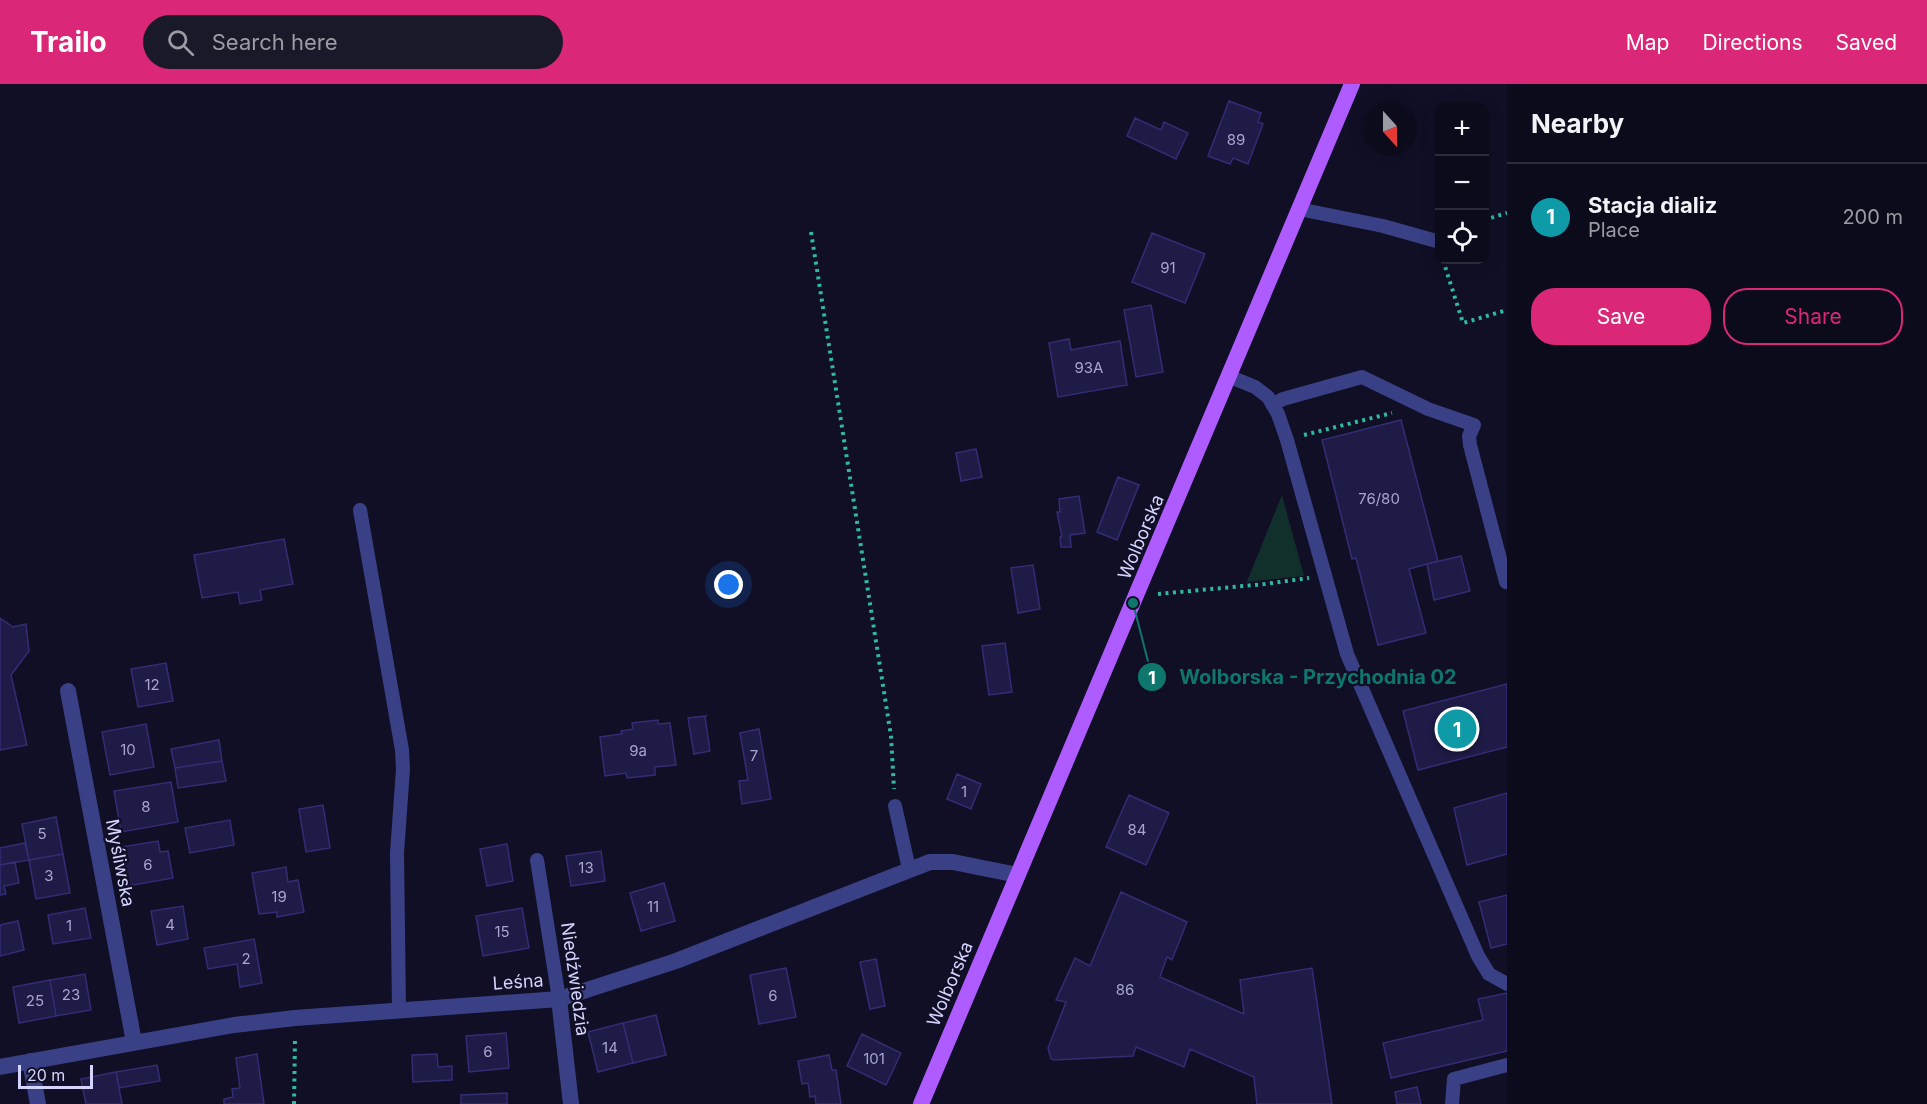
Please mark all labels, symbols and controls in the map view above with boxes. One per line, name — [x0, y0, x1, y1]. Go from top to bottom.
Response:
search box — [143, 15, 563, 69]
text: Trailo — [30, 25, 107, 59]
icon: search — [164, 26, 197, 59]
text: Search here — [212, 29, 338, 55]
text: Map — [1626, 30, 1669, 55]
text: Directions — [1702, 30, 1803, 55]
text: Saved — [1836, 30, 1897, 55]
north arrow — [1363, 102, 1417, 156]
map controls — [1435, 102, 1489, 264]
button: + — [1435, 102, 1489, 156]
text: Nearby — [1531, 108, 1624, 139]
house number: 89 — [1227, 130, 1245, 149]
button: − — [1435, 156, 1489, 210]
text: Stacja dializ — [1588, 192, 1717, 218]
text: 1 — [1546, 205, 1555, 229]
text: 200 m — [1842, 205, 1903, 229]
button: locate — [1435, 210, 1489, 264]
text: Place — [1588, 218, 1640, 242]
house number: 91 — [1160, 258, 1176, 277]
button: Save — [1531, 288, 1711, 345]
button: Share — [1723, 288, 1903, 345]
house number: 93A — [1075, 358, 1103, 377]
house number: 76/80 — [1358, 489, 1400, 508]
street label: Wolborska — [1113, 491, 1168, 582]
your location — [714, 570, 743, 599]
callout: Wolborska - Przychodnia 02 — [1137, 658, 1468, 696]
text: Wolborska - Przychodnia 02 — [1179, 665, 1457, 689]
text: 1 — [1148, 667, 1156, 688]
house number: 12 — [144, 675, 160, 694]
pin: 1 — [1438, 706, 1476, 752]
house number: 10 — [120, 740, 136, 759]
house number: 9a — [629, 741, 647, 760]
house number: 7 — [750, 746, 758, 765]
house number: 1 — [961, 782, 967, 801]
house number: 8 — [141, 797, 151, 816]
street label: Myśliwska — [102, 817, 139, 909]
house number: 84 — [1128, 820, 1146, 839]
house number: 5 — [37, 824, 47, 843]
house number: 6 — [143, 855, 153, 874]
house number: 13 — [578, 858, 594, 877]
house number: 3 — [44, 866, 54, 885]
house number: 19 — [271, 887, 287, 906]
house number: 11 — [647, 897, 659, 916]
house number: 4 — [165, 915, 175, 934]
house number: 1 — [66, 916, 72, 935]
street label: Niedźwiedzia — [557, 921, 594, 1037]
house number: 15 — [494, 922, 510, 941]
street label: Wolborska — [922, 938, 977, 1029]
house number: 2 — [241, 949, 251, 968]
street label: Leśna — [492, 969, 544, 994]
house number: 86 — [1116, 980, 1134, 999]
house number: 23 — [62, 985, 80, 1004]
house number: 6 — [768, 986, 778, 1005]
house number: 25 — [26, 991, 44, 1010]
house number: 14 — [602, 1038, 618, 1057]
house number: 6 — [483, 1042, 493, 1061]
house number: 101 — [863, 1049, 885, 1068]
scale bar — [18, 1062, 93, 1090]
text: 20 m — [27, 1065, 65, 1085]

